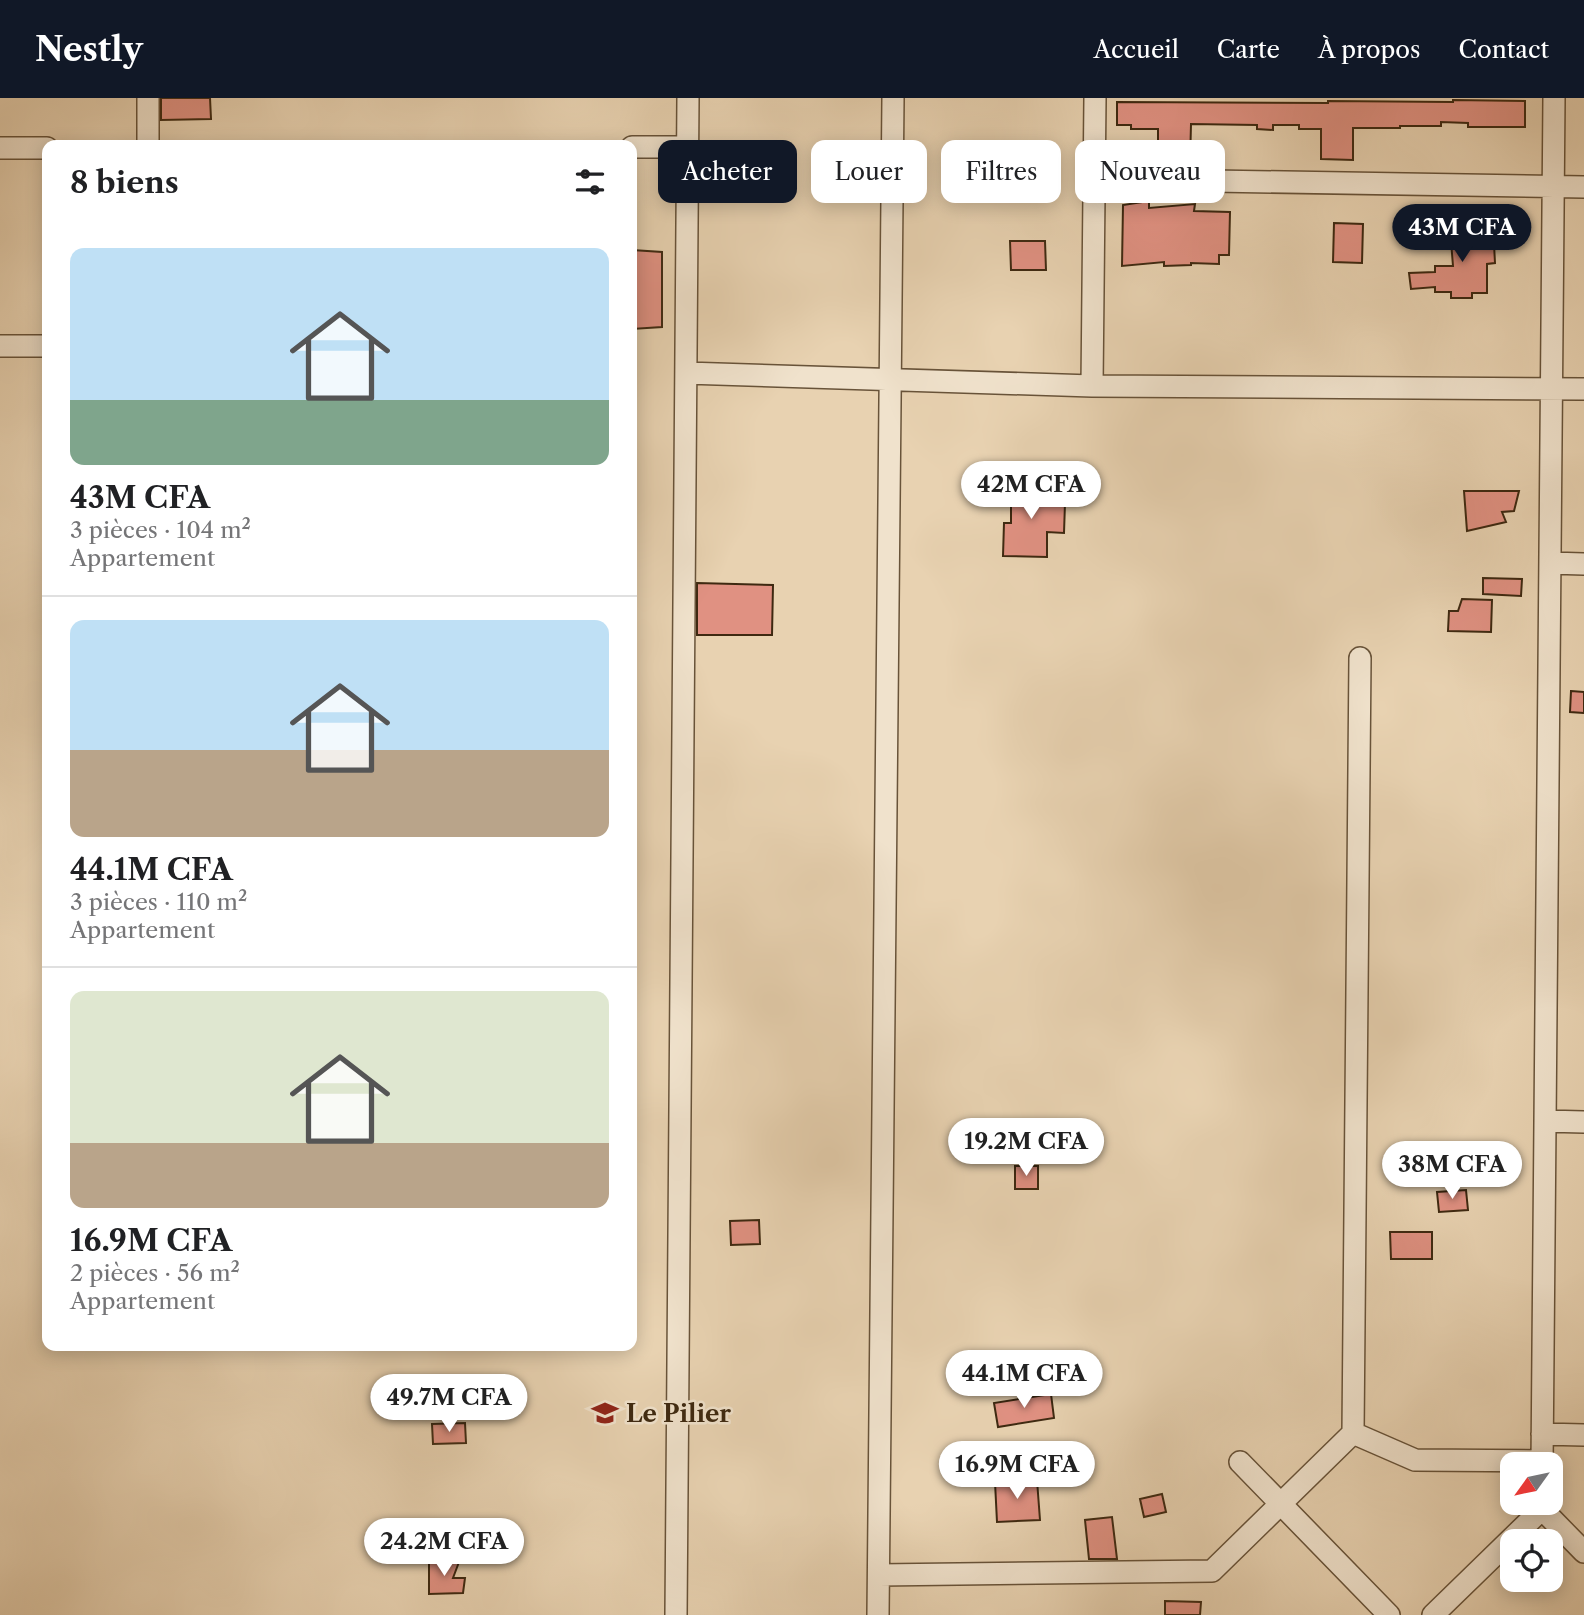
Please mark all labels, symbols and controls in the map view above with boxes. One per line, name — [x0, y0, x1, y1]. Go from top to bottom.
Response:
text: Nestly — [35, 29, 143, 70]
text: Accueil — [1094, 35, 1179, 64]
text: Carte — [1217, 35, 1280, 64]
text: À propos — [1318, 35, 1421, 64]
text: Contact — [1459, 35, 1549, 64]
chip: Acheter — [658, 140, 797, 203]
chip: Louer — [811, 140, 927, 203]
chip: Filtres — [941, 140, 1061, 203]
chip: Nouveau — [1075, 140, 1225, 203]
icon: filters — [571, 163, 609, 201]
text: 8 biens — [70, 164, 179, 201]
pin: 43M CFA — [1397, 204, 1527, 264]
text: 43M CFA — [1408, 213, 1516, 241]
icon: home — [277, 293, 403, 419]
pin: 42M CFA — [966, 462, 1096, 521]
text: 42M CFA — [977, 470, 1085, 498]
text: 43M CFA — [70, 479, 210, 516]
text: 3 pièces · 104 m² — [70, 516, 251, 544]
text: Appartement — [70, 544, 215, 572]
icon: home — [277, 665, 403, 791]
text: 44.1M CFA — [70, 851, 233, 888]
text: 3 pièces · 110 m² — [70, 888, 247, 916]
text: Appartement — [70, 916, 215, 944]
icon: home — [277, 1036, 403, 1162]
pin: 19.2M CFA — [946, 1118, 1106, 1178]
text: 19.2M CFA — [964, 1127, 1088, 1155]
pin: 38M CFA — [1387, 1142, 1517, 1201]
text: 38M CFA — [1398, 1150, 1506, 1178]
text: 16.9M CFA — [70, 1222, 232, 1259]
text: 2 pièces · 56 m² — [70, 1259, 240, 1287]
text: Appartement — [70, 1287, 215, 1315]
pin: 44.1M CFA — [944, 1350, 1104, 1410]
text: 44.1M CFA — [962, 1359, 1086, 1387]
pin: 49.7M CFA — [369, 1374, 529, 1434]
text: 49.7M CFA — [386, 1383, 512, 1411]
school or university icon: Le Pilier — [590, 1398, 620, 1428]
place label: Le Pilier — [626, 1399, 731, 1428]
pin: 16.9M CFA — [937, 1442, 1097, 1501]
text: 16.9M CFA — [955, 1450, 1079, 1478]
north arrow — [1500, 1452, 1563, 1516]
map controls — [1500, 1452, 1563, 1592]
pin: 24.2M CFA — [364, 1518, 524, 1578]
text: 24.2M CFA — [380, 1527, 508, 1555]
button: locate — [1500, 1529, 1563, 1592]

